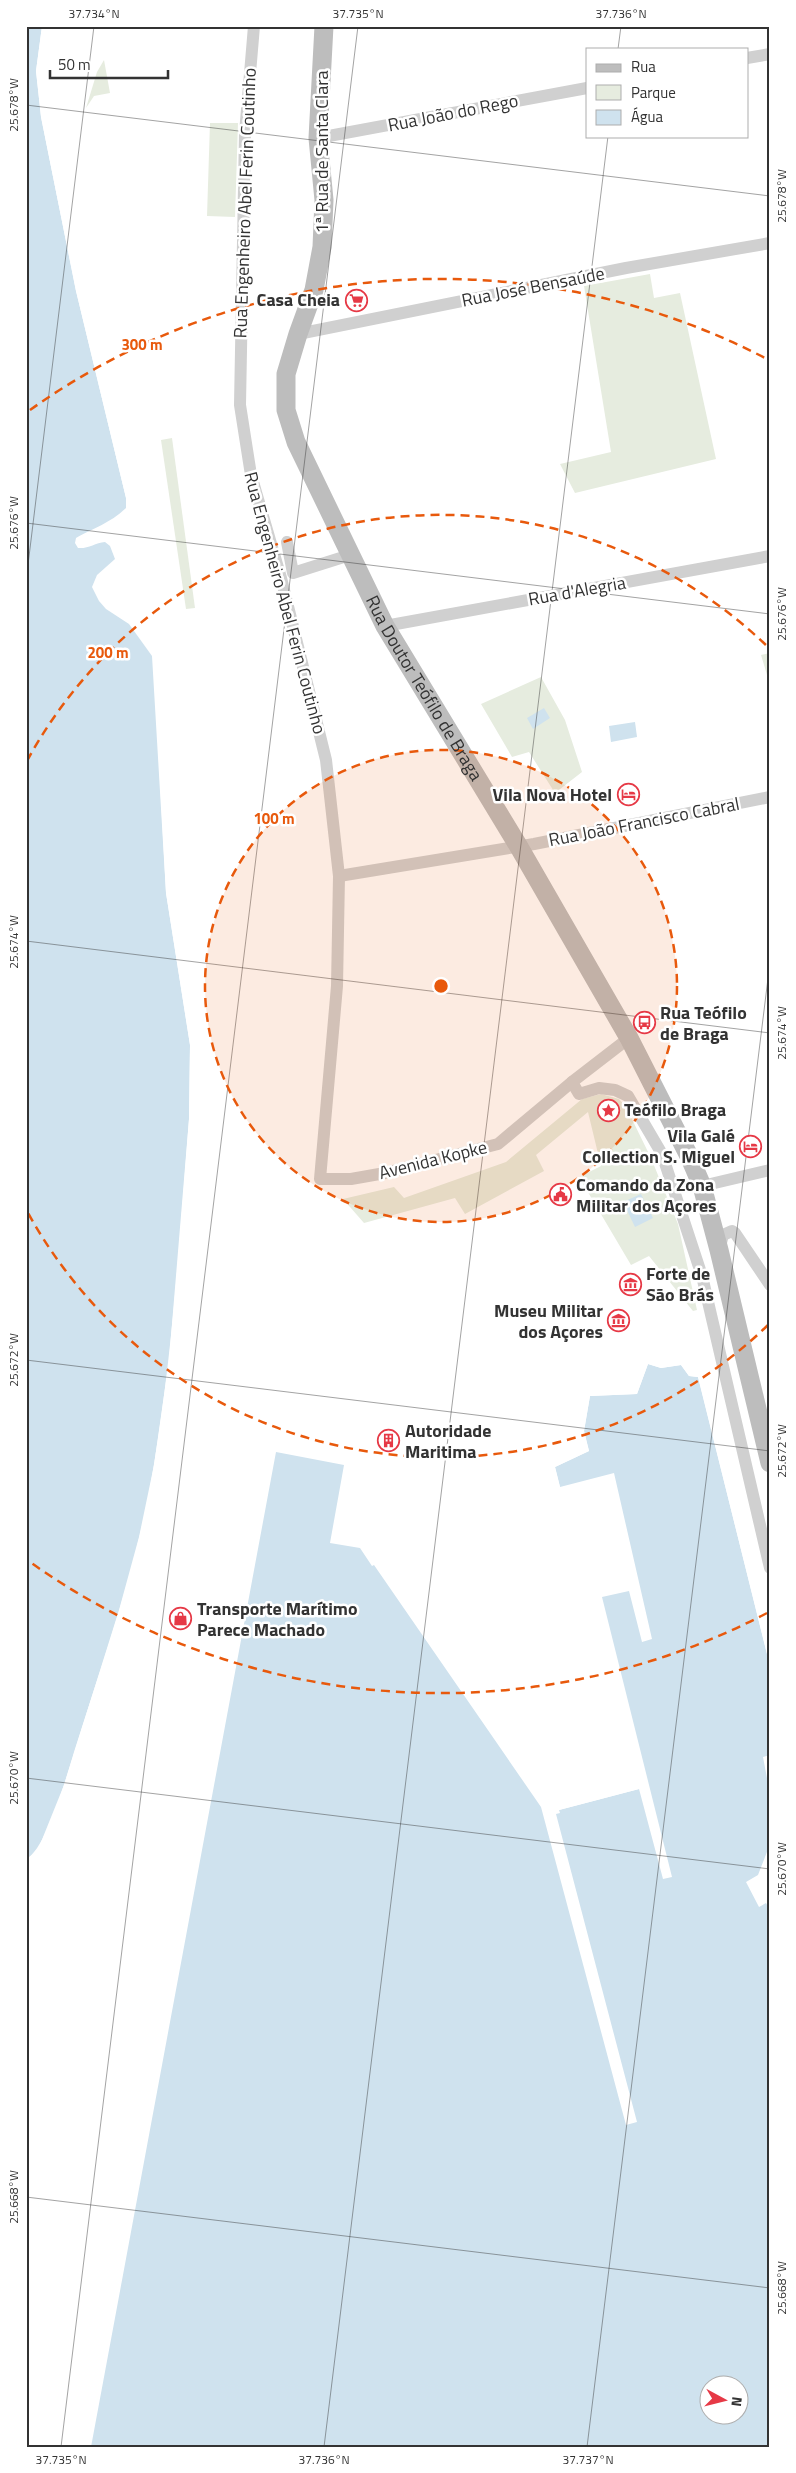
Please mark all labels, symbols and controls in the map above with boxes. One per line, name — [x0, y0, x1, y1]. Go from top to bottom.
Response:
text: 37.734°N — [68, 4, 120, 23]
text: 37.735°N — [332, 4, 384, 23]
text: 37.736°N — [595, 4, 647, 23]
scale bar — [50, 48, 168, 80]
legend — [586, 48, 748, 138]
text: 50 m — [58, 53, 91, 76]
text: Rua — [631, 55, 656, 78]
street label: Rua Engenheiro Abel Ferin Coutinho — [226, 67, 263, 339]
street label: 1ª Rua de Santa Clara — [308, 70, 335, 234]
text: 25.678°W — [4, 78, 23, 132]
text: Parque — [631, 81, 676, 104]
street label: Rua João do Rego — [385, 87, 520, 138]
text: Água — [631, 105, 663, 128]
text: 25.678°W — [772, 169, 791, 223]
street label: Rua José Bensaúde — [459, 259, 607, 314]
place label: Casa Cheia — [257, 286, 340, 313]
supermarket icon: Casa Cheia — [344, 288, 368, 312]
text: 300 m — [121, 333, 163, 356]
street label: Rua Engenheiro Abel Ferin Coutinho — [237, 469, 334, 737]
text: 25.676°W — [4, 496, 23, 550]
street label: Rua d'Alegria — [526, 569, 628, 612]
text: 25.676°W — [772, 587, 791, 641]
street label: Rua Doutor Teófilo de Braga — [359, 591, 490, 786]
text: 200 m — [87, 641, 129, 664]
place label: Vila Nova Hotel — [492, 781, 612, 808]
hotel icon: Vila Nova Hotel — [616, 783, 640, 807]
street label: Rua João Francisco Cabral — [546, 790, 742, 853]
text: 100 m — [253, 807, 295, 830]
text: 25.674°W — [4, 915, 23, 969]
centre of rings — [432, 977, 450, 995]
place label: Rua Teófilo de Braga — [660, 999, 747, 1047]
text: 25.674°W — [772, 1006, 791, 1060]
bus stop icon: Rua Teófilo de Braga — [632, 1011, 656, 1035]
place label: Teófilo Braga — [624, 1096, 726, 1123]
place icon: Teófilo Braga — [596, 1098, 620, 1122]
place label: Vila Galé Collection S. Miguel — [582, 1122, 735, 1170]
street label: Avenida Kopke — [376, 1133, 490, 1186]
hotel icon: Vila Galé Collection S. Miguel — [739, 1134, 763, 1158]
place label: Comando da Zona Militar dos Açores — [576, 1171, 717, 1219]
public building icon: Comando da Zona Militar dos Açores — [548, 1183, 572, 1207]
place label: Forte de São Brás — [646, 1260, 714, 1308]
museum icon: Forte de São Brás — [618, 1272, 642, 1296]
place label: Museu Militar dos Açores — [494, 1297, 603, 1345]
museum icon: Museu Militar dos Açores — [607, 1309, 631, 1333]
text: 25.672°W — [4, 1333, 23, 1387]
place label: Autoridade Maritima — [405, 1417, 491, 1465]
text: 25.672°W — [772, 1424, 791, 1478]
building icon: Autoridade Maritima — [377, 1429, 401, 1453]
place label: Transporte Marítimo Parece Machado — [197, 1595, 358, 1643]
shop icon: Transporte Marítimo Parece Machado — [169, 1607, 193, 1631]
text: 25.670°W — [4, 1751, 23, 1805]
text: 25.670°W — [772, 1842, 791, 1896]
text: 25.668°W — [4, 2170, 23, 2224]
text: 25.668°W — [772, 2261, 791, 2315]
north arrow — [698, 2376, 748, 2426]
text: N — [726, 2396, 748, 2408]
text: 37.735°N — [35, 2450, 87, 2469]
text: 37.736°N — [298, 2450, 350, 2469]
text: 37.737°N — [562, 2450, 614, 2469]

